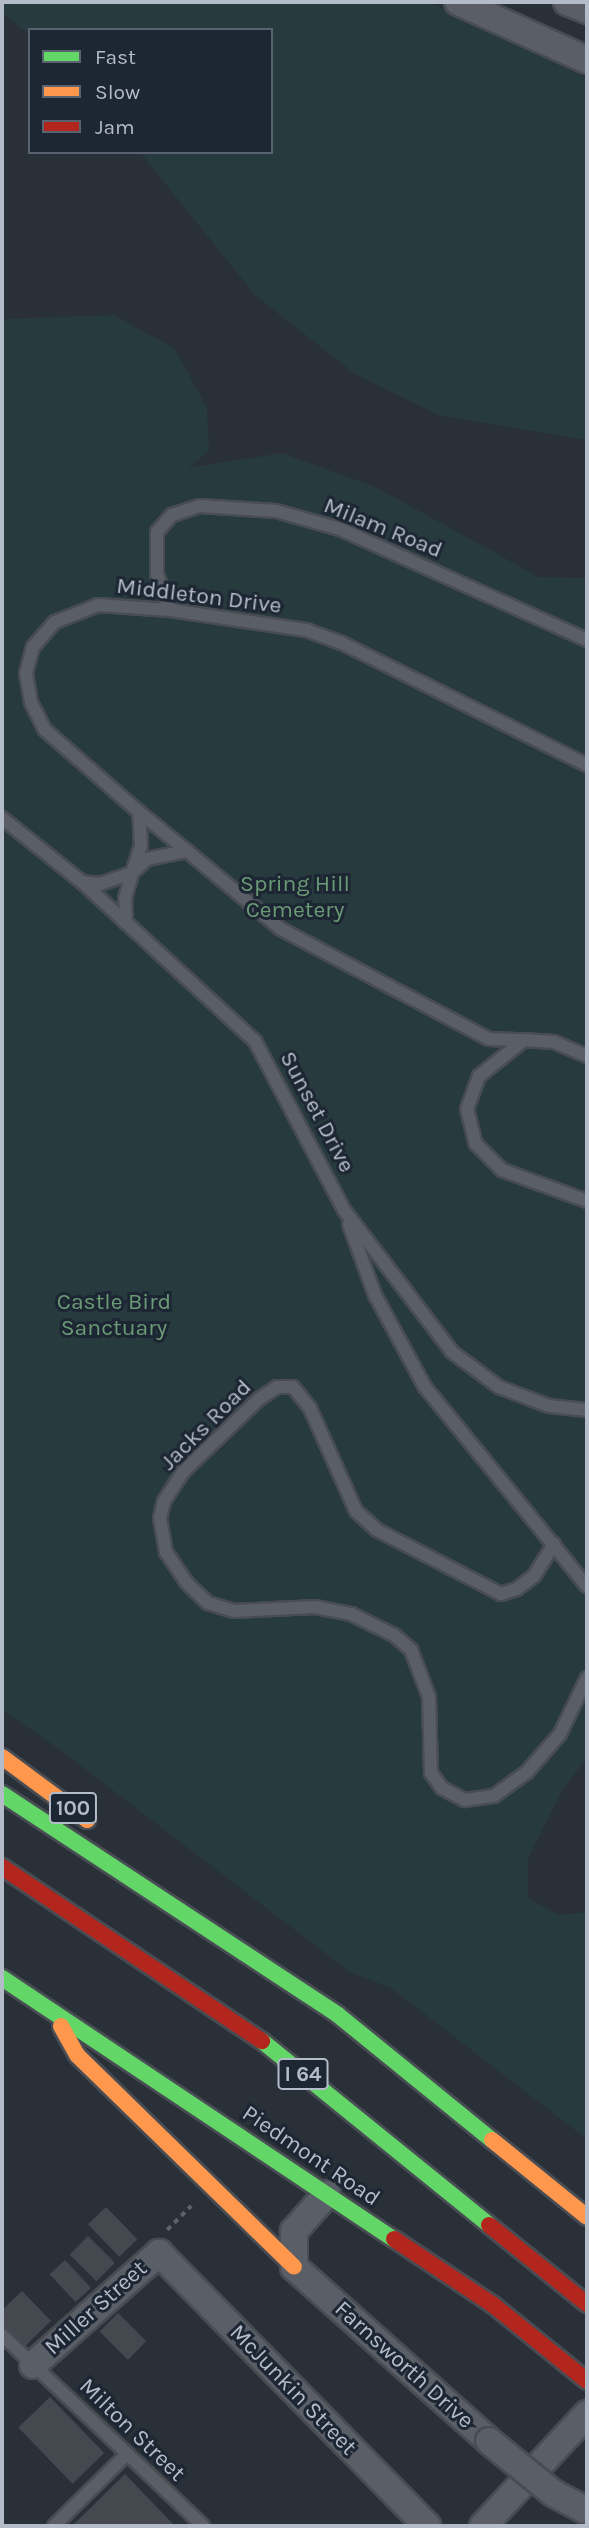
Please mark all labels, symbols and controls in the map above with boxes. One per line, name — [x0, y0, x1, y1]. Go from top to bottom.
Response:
legend — [28, 28, 273, 154]
text: Fast — [95, 45, 136, 69]
text: Slow — [95, 80, 140, 104]
text: Jam — [95, 115, 135, 139]
street label: Milam Road — [320, 492, 446, 564]
street label: Middleton Drive — [115, 572, 283, 620]
park label: Spring Hill Cemetery — [240, 870, 350, 924]
street label: Sunset Drive — [273, 1047, 361, 1177]
park label: Castle Bird Sanctuary — [57, 1288, 171, 1342]
street label: Jacks Road — [155, 1374, 257, 1476]
road number: 100 — [48, 1790, 98, 1826]
road number: I 64 — [277, 2056, 329, 2092]
street label: Piedmont Road — [237, 2100, 385, 2212]
street label: Miller Street — [39, 2255, 153, 2361]
street label: Farnsworth Drive — [329, 2295, 479, 2435]
street label: McJunkin Street — [224, 2319, 362, 2461]
street label: Milton Street — [73, 2373, 191, 2487]

